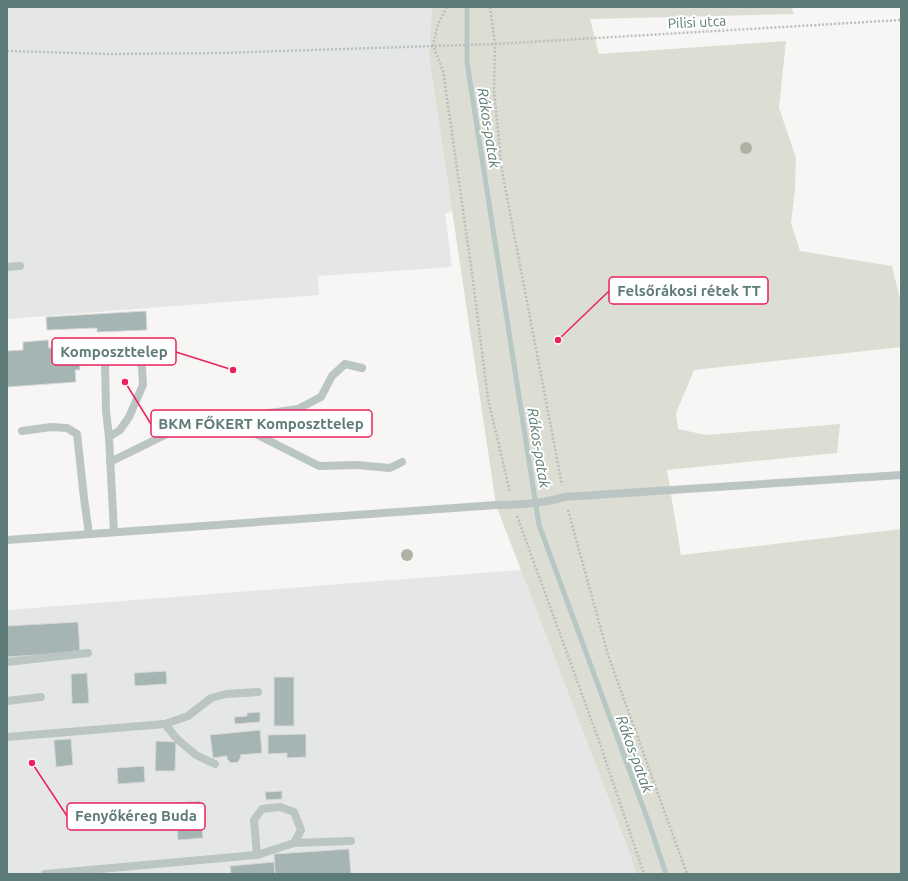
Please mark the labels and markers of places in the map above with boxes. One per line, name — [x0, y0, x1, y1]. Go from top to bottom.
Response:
callout: Felsőrákosi rétek TT — [609, 277, 768, 304]
callout: Komposzttelep — [52, 338, 176, 365]
callout: BKM FŐKERT Komposzttelep — [151, 410, 372, 437]
callout: Fenyőkéreg Buda — [67, 803, 205, 830]

